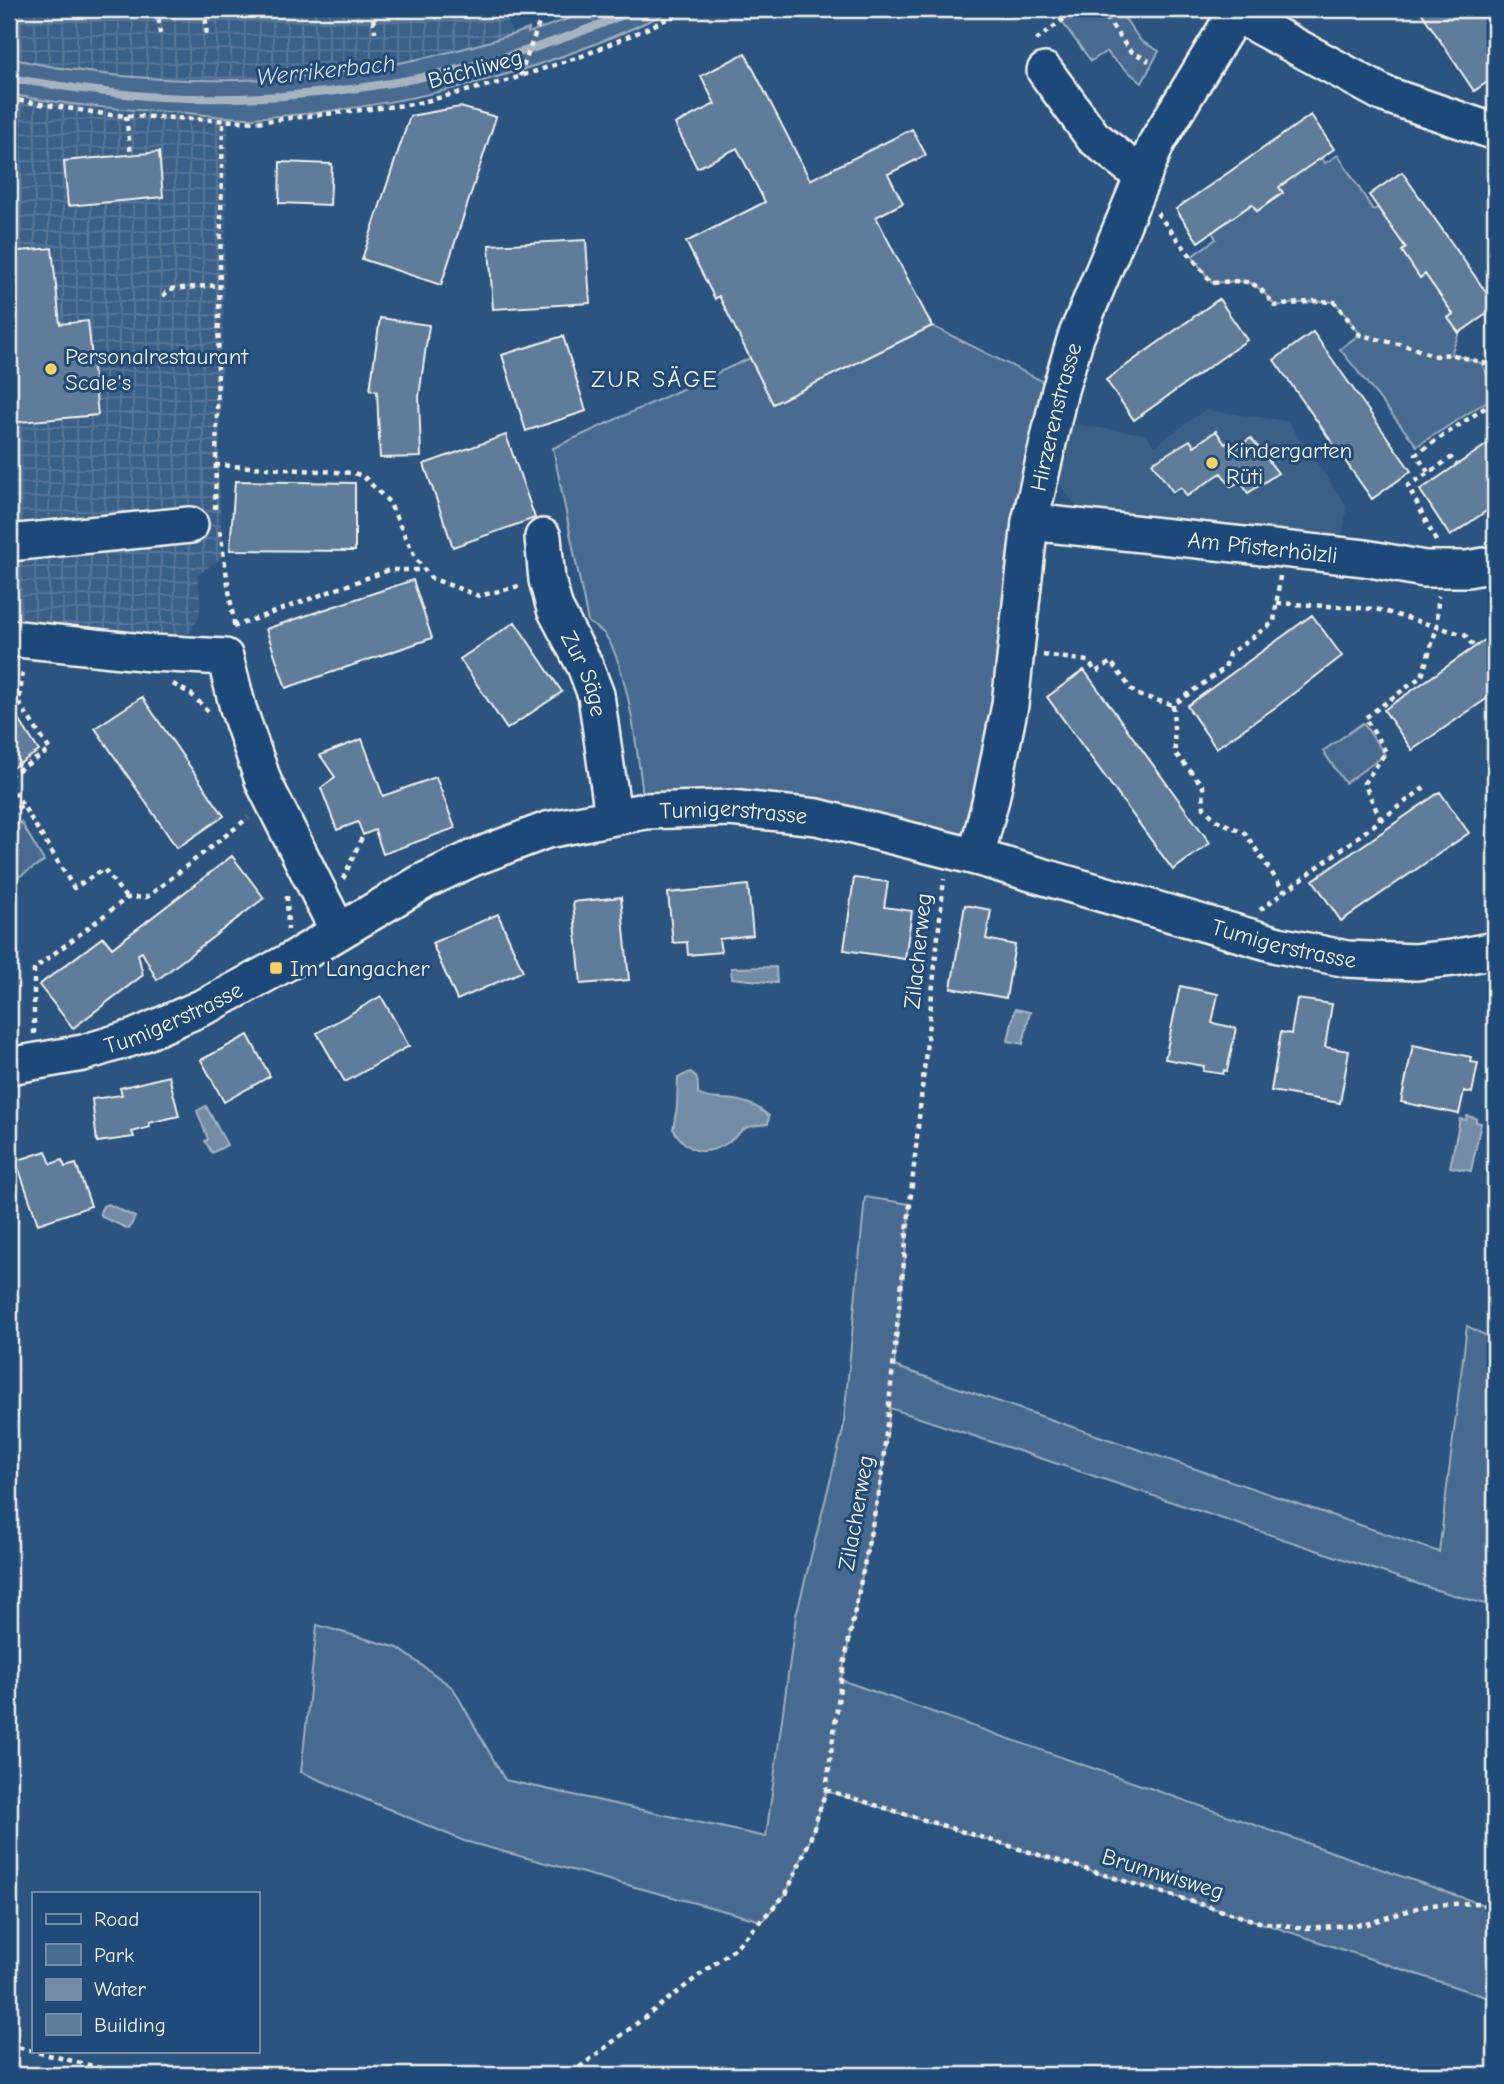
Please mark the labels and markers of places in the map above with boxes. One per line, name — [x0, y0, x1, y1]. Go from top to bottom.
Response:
place label: Personalrestaurant Scale's — [65, 343, 249, 396]
marker: Personalrestaurant Scale's — [43, 361, 59, 377]
place label: Kindergarten Rüti — [1226, 437, 1352, 490]
marker: Kindergarten Rüti — [1204, 455, 1220, 471]
place label: Im Langacher — [290, 955, 430, 982]
marker: Im Langacher — [268, 960, 284, 976]

